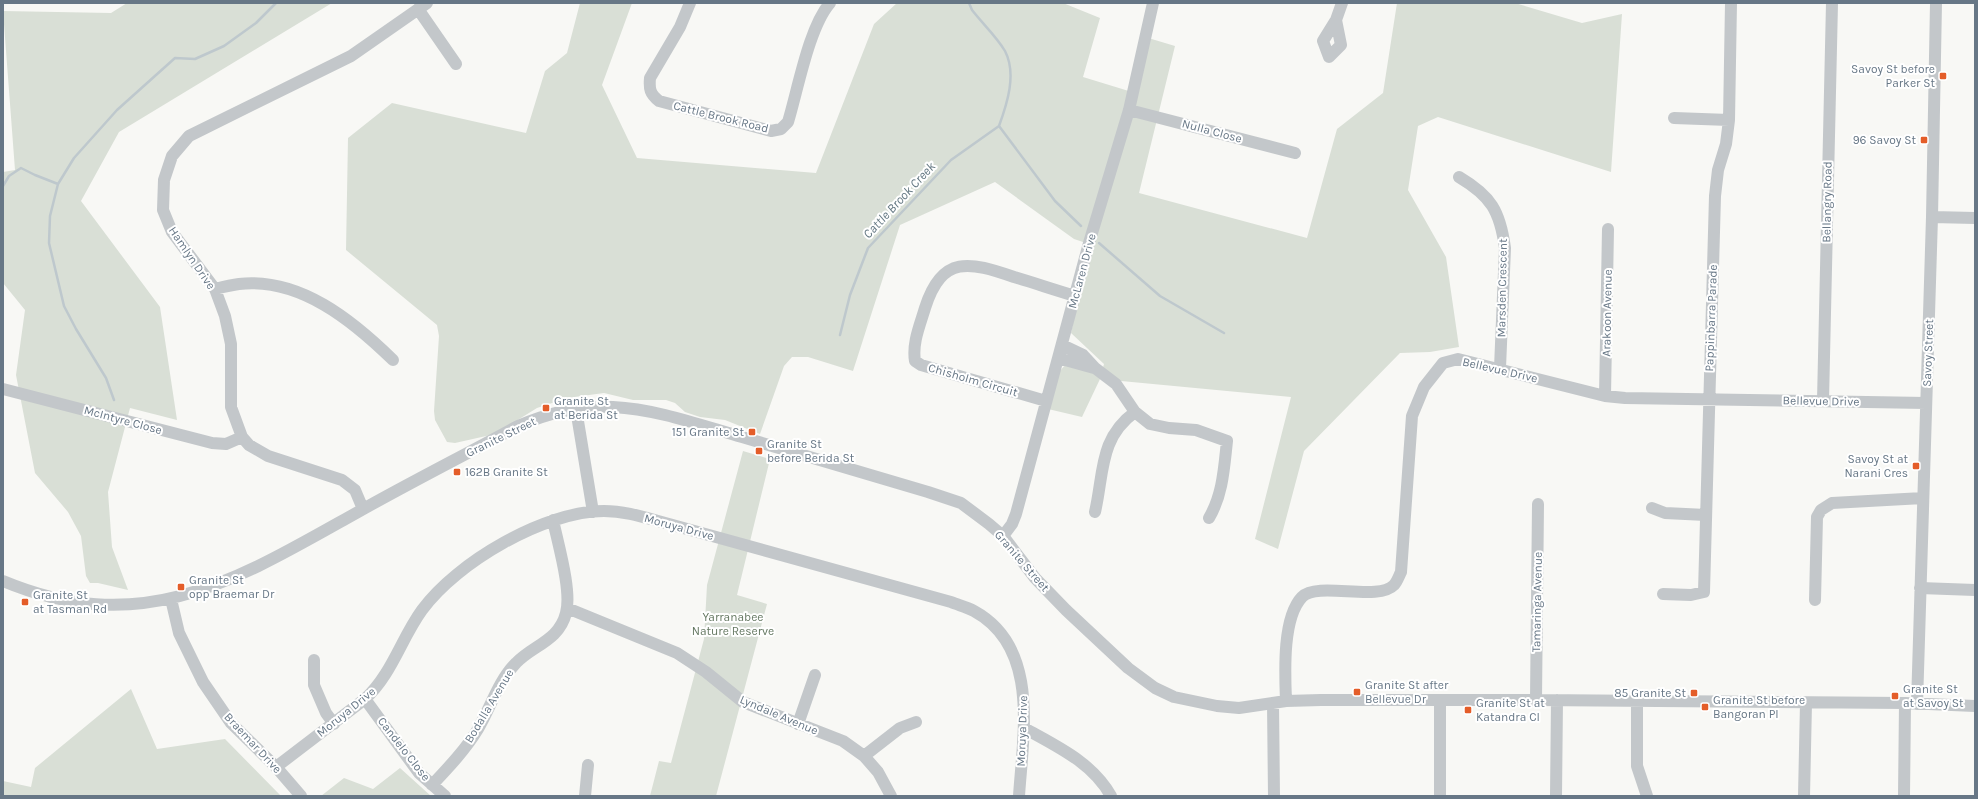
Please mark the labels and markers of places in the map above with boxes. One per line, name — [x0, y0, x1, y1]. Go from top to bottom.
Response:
place label: Savoy St before Parker St — [1851, 62, 1935, 90]
marker: Savoy St before Parker St — [1938, 71, 1948, 81]
place label: 96 Savoy St — [1853, 133, 1916, 147]
marker: 96 Savoy St — [1919, 135, 1929, 145]
place label: Granite St at Berida St — [554, 394, 618, 422]
marker: Granite St at Berida St — [541, 403, 551, 413]
place label: 151 Granite St — [672, 425, 744, 439]
marker: 151 Granite St — [747, 427, 757, 437]
place label: Granite St before Berida St — [767, 437, 855, 465]
marker: Granite St before Berida St — [754, 446, 764, 456]
place label: Savoy St at Narani Cres — [1844, 452, 1908, 480]
marker: Savoy St at Narani Cres — [1911, 461, 1921, 471]
place label: 162B Granite St — [465, 465, 548, 479]
marker: 162B Granite St — [452, 467, 462, 477]
place label: Granite St opp Braemar Dr — [189, 573, 275, 601]
marker: Granite St opp Braemar Dr — [176, 582, 186, 592]
place label: Granite St at Tasman Rd — [33, 588, 107, 616]
marker: Granite St at Tasman Rd — [20, 597, 30, 607]
place label: Granite St after Bellevue Dr — [1365, 678, 1449, 706]
place label: Granite St at Savoy St — [1903, 682, 1964, 710]
place label: 85 Granite St — [1614, 686, 1686, 700]
marker: Granite St after Bellevue Dr — [1352, 687, 1362, 697]
marker: 85 Granite St — [1689, 688, 1699, 698]
marker: Granite St at Savoy St — [1890, 691, 1900, 701]
place label: Granite St before Bangoran Pl — [1713, 693, 1805, 721]
place label: Granite St at Katandra Cl — [1476, 696, 1545, 724]
marker: Granite St before Bangoran Pl — [1700, 702, 1710, 712]
marker: Granite St at Katandra Cl — [1463, 705, 1473, 715]

